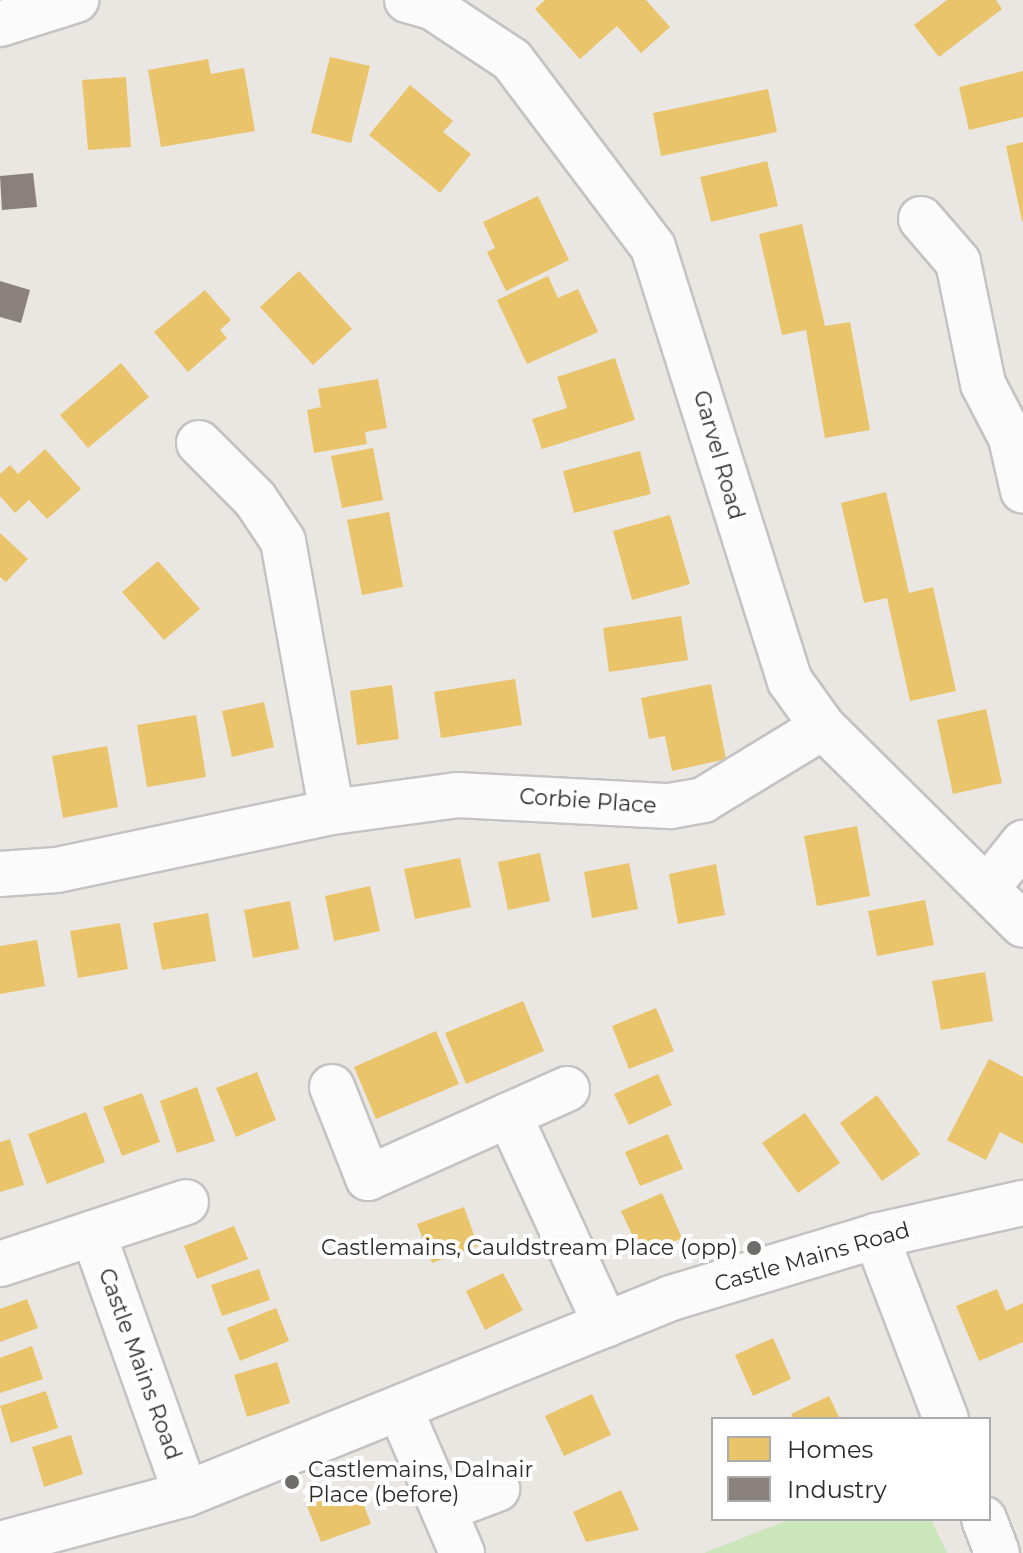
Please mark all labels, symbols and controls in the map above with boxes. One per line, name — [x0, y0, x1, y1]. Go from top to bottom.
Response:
street label: Garvel Road — [688, 387, 750, 523]
street label: Corbie Place — [518, 783, 658, 819]
street label: Castle Mains Road — [711, 1216, 913, 1298]
place label: Castlemains, Cauldstream Place (opp) — [321, 1235, 738, 1261]
marker: Castlemains, Cauldstream Place (opp) — [745, 1239, 763, 1257]
street label: Castle Mains Road — [93, 1265, 187, 1463]
legend — [711, 1417, 991, 1521]
text: Homes — [787, 1435, 873, 1464]
place label: Castlemains, Dalnair Place (before) — [308, 1456, 533, 1508]
marker: Castlemains, Dalnair Place (before) — [283, 1473, 301, 1491]
text: Industry — [787, 1475, 887, 1504]

